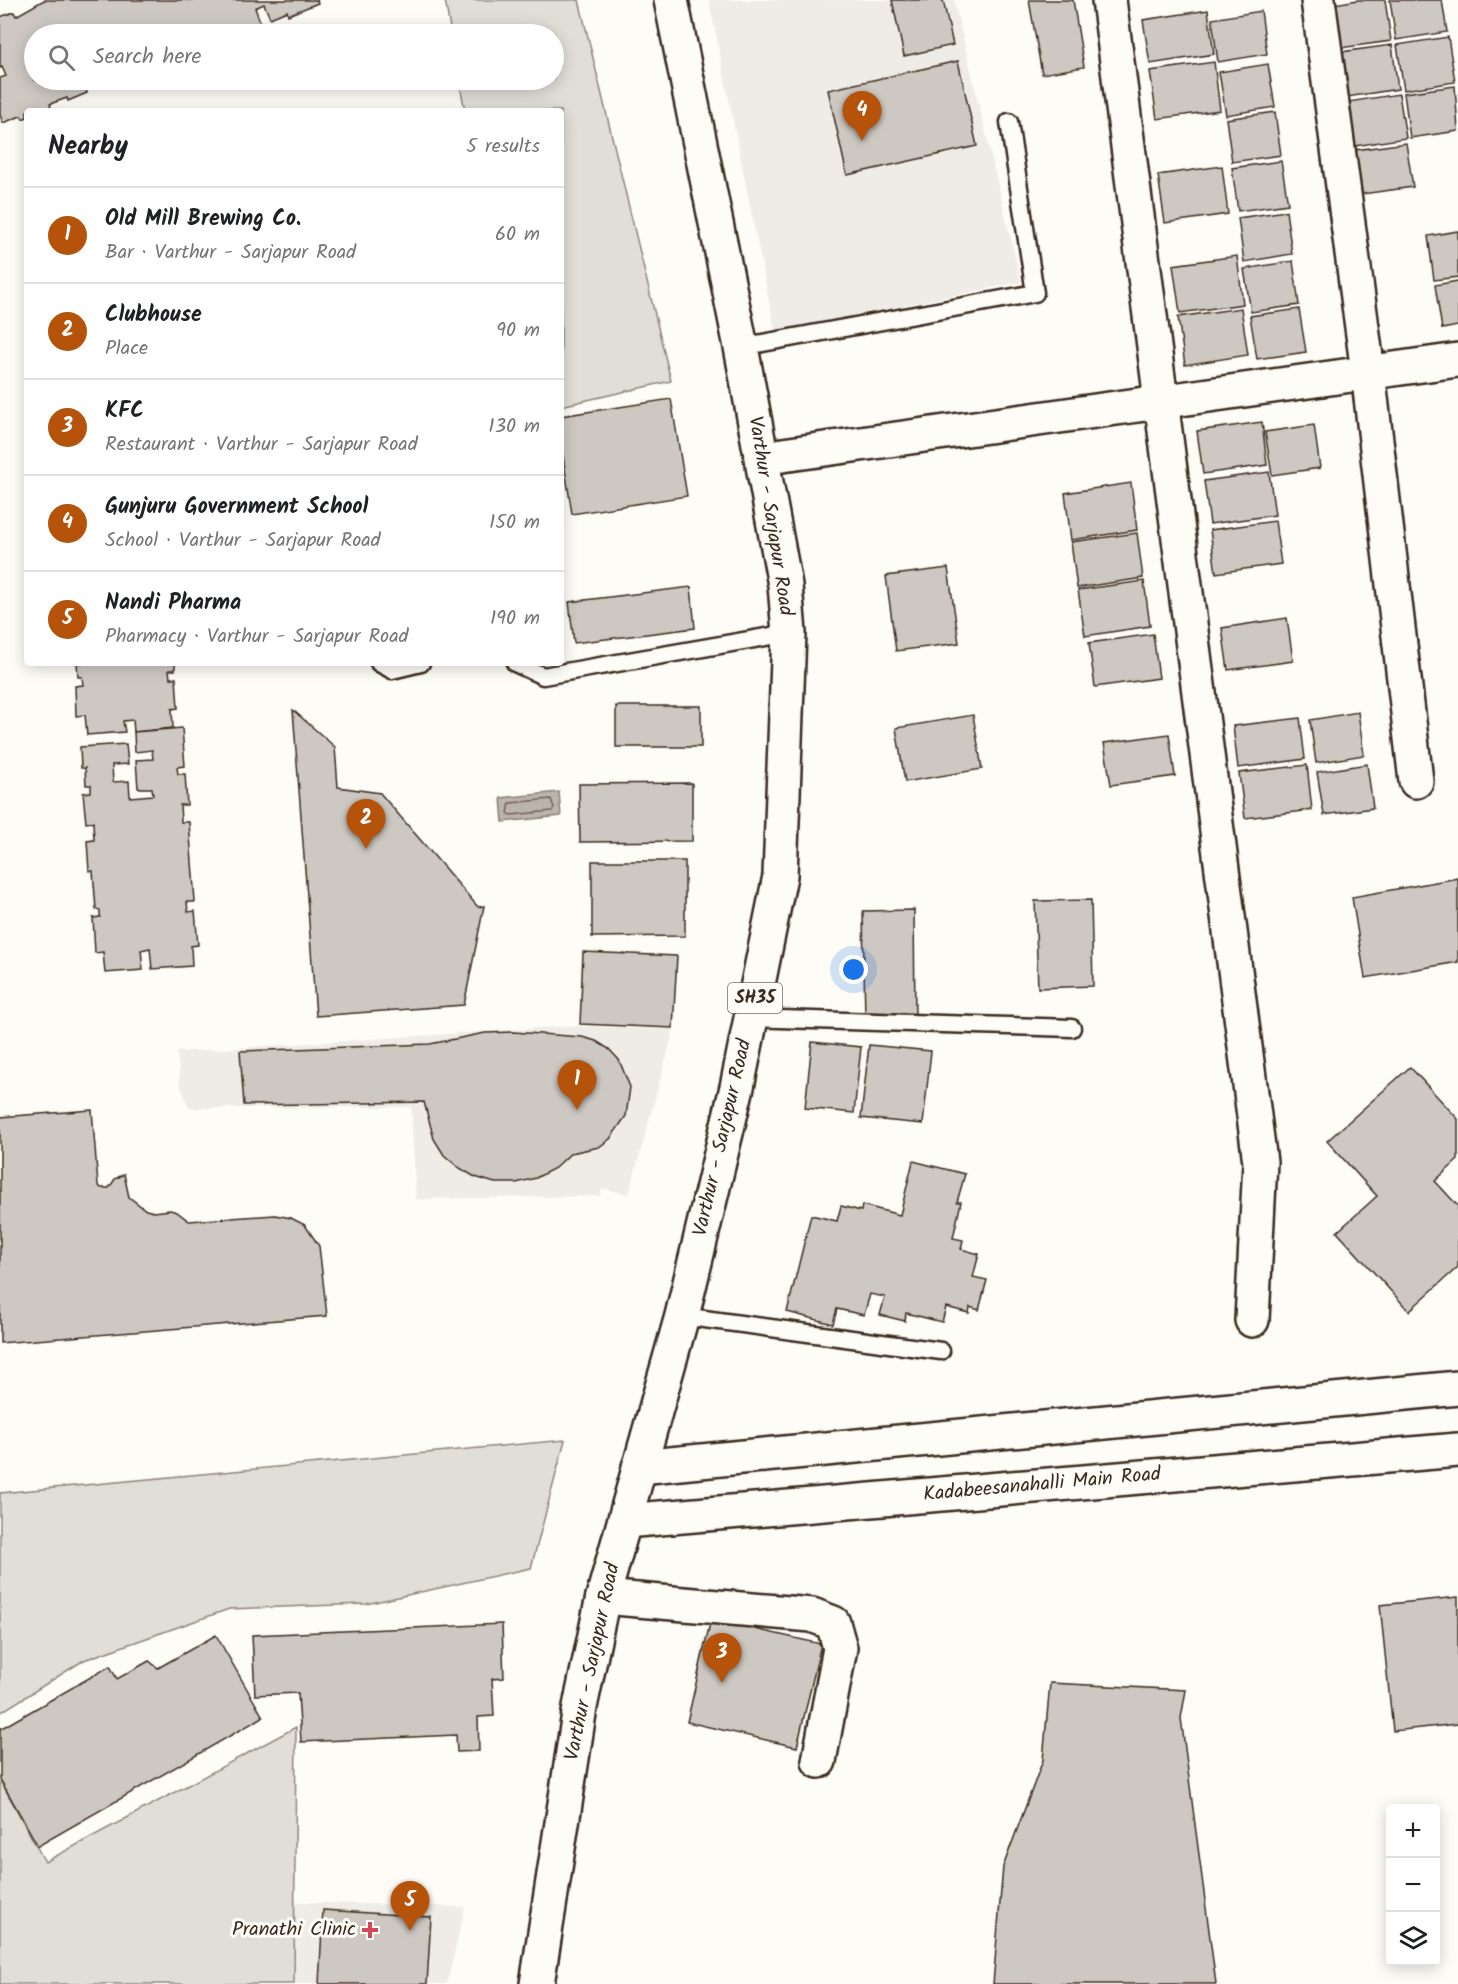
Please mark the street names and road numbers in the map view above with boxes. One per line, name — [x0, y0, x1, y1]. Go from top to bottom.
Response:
street label: Varthur - Sarjapur Road — [738, 414, 802, 619]
road number: SH35 — [728, 983, 782, 1013]
street label: Varthur - Sarjapur Road — [685, 1035, 761, 1240]
street label: Kadabeesanahalli Main Road — [922, 1459, 1163, 1511]
street label: Varthur - Sarjapur Road — [556, 1559, 630, 1764]

